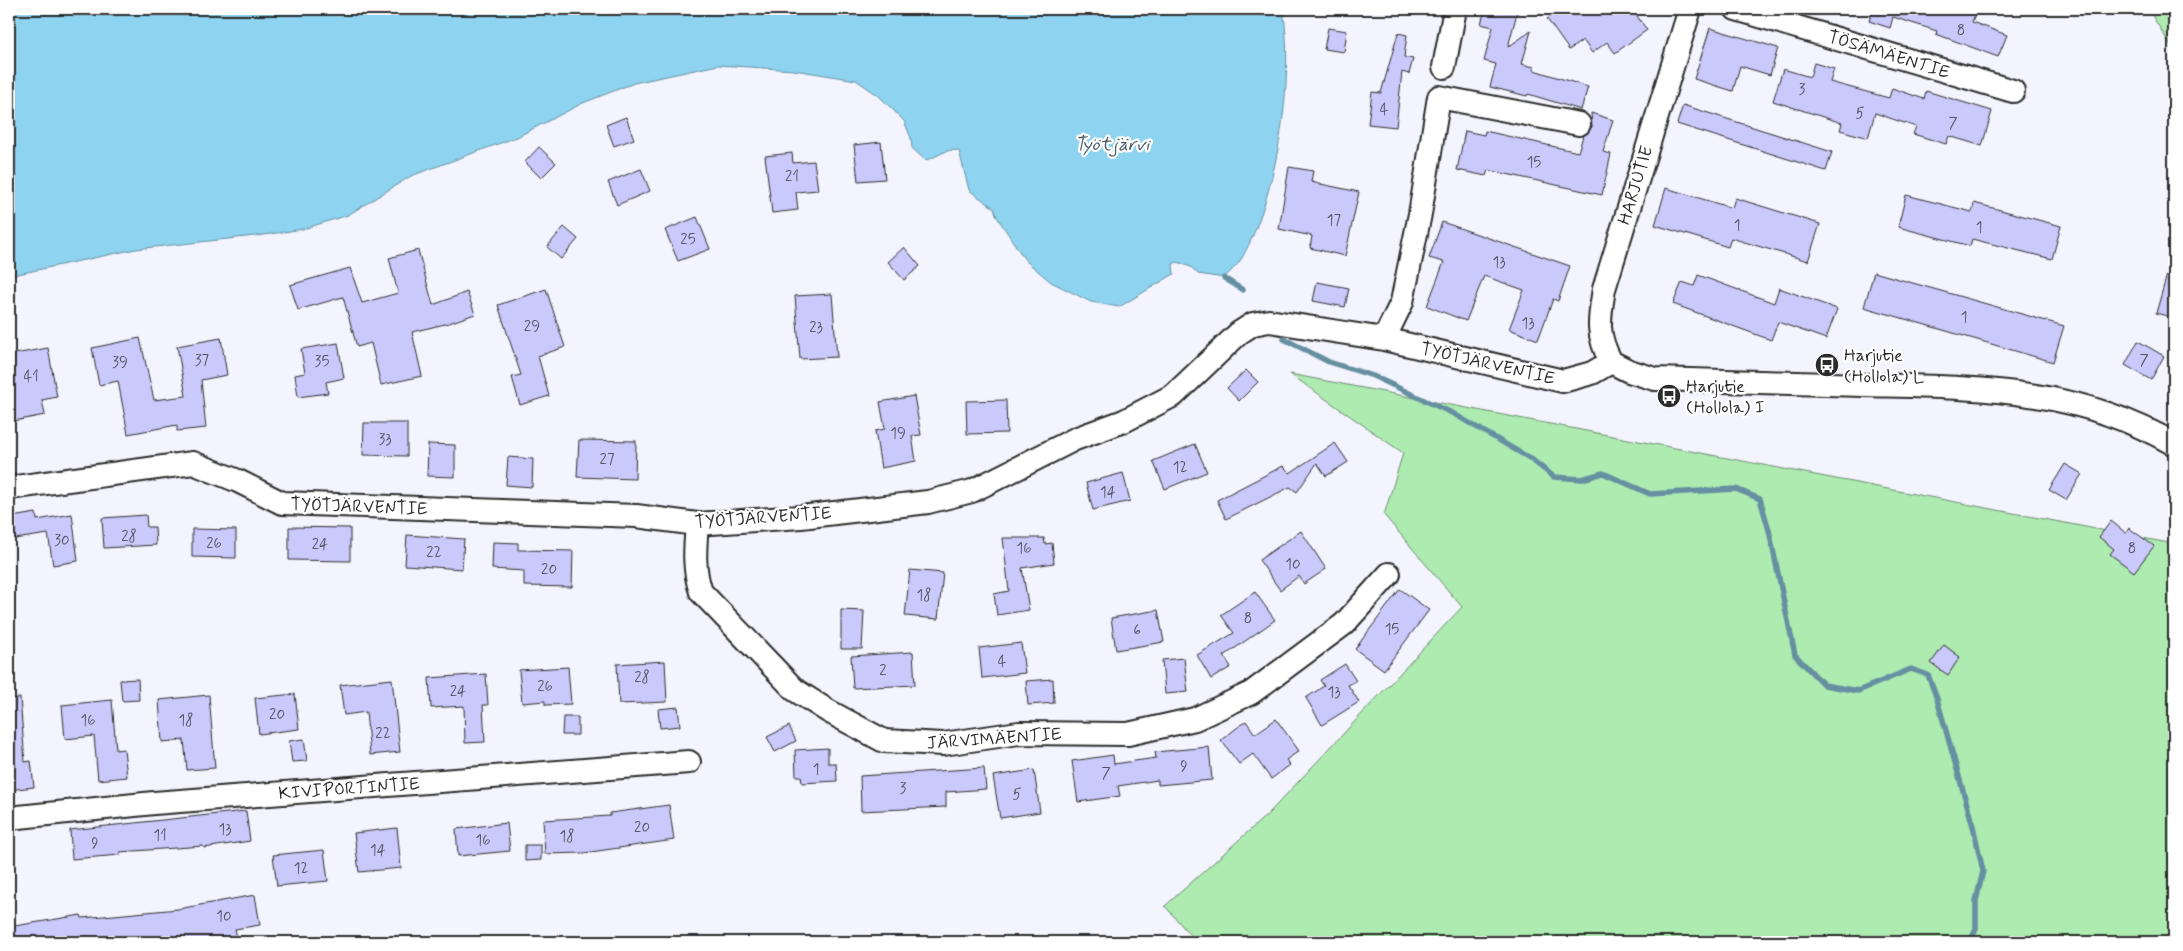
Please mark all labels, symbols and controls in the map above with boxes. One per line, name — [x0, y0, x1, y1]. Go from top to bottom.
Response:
house number: 8 — [1957, 21, 1965, 41]
street label: TÖSÄMÄENTIE — [1825, 25, 1953, 85]
house number: 3 — [1799, 80, 1806, 100]
house number: 4 — [1380, 100, 1389, 120]
house number: 5 — [1855, 104, 1865, 124]
house number: 7 — [1948, 114, 1958, 134]
water label: Työtjärvi — [1074, 132, 1151, 157]
street label: HARJUTIE — [1613, 143, 1659, 228]
house number: 15 — [1527, 153, 1541, 173]
house number: 21 — [785, 167, 799, 187]
house number: 17 — [1327, 211, 1342, 231]
house number: 1 — [1734, 216, 1740, 236]
house number: 1 — [1976, 218, 1982, 238]
house number: 25 — [680, 230, 696, 250]
house number: 13 — [1492, 253, 1506, 273]
house number: 1 — [1961, 308, 1967, 328]
house number: 13 — [1521, 314, 1535, 334]
house number: 29 — [524, 317, 540, 337]
house number: 23 — [809, 318, 823, 338]
street label: TYÖTJÄRVENTIE — [1418, 337, 1557, 391]
place label: Harjutie (Hollola) L — [1844, 344, 1924, 389]
house number: 37 — [195, 351, 210, 371]
house number: 7 — [2139, 351, 2149, 371]
house number: 35 — [315, 352, 329, 372]
bus stop icon: Harjutie (Hollola) L — [1814, 352, 1840, 378]
house number: 39 — [112, 353, 128, 373]
house number: 41 — [23, 367, 39, 387]
place label: Harjutie (Hollola) I — [1686, 375, 1765, 420]
bus stop icon: Harjutie (Hollola) I — [1656, 383, 1682, 409]
house number: 19 — [890, 424, 906, 444]
house number: 33 — [378, 430, 392, 450]
house number: 27 — [600, 450, 615, 470]
house number: 12 — [1173, 458, 1187, 478]
house number: 14 — [1100, 483, 1116, 503]
street label: TYÖTJÄRVENTIE — [290, 493, 428, 521]
street label: TYÖTJÄRVENTIE — [694, 501, 832, 535]
house number: 28 — [121, 527, 137, 547]
house number: 30 — [54, 531, 70, 551]
house number: 26 — [206, 534, 222, 554]
house number: 24 — [312, 535, 328, 555]
house number: 16 — [1016, 539, 1032, 559]
house number: 8 — [2128, 539, 2136, 559]
house number: 22 — [426, 543, 442, 563]
house number: 10 — [1285, 555, 1301, 575]
house number: 20 — [541, 560, 557, 580]
house number: 18 — [917, 586, 931, 606]
house number: 8 — [1244, 609, 1252, 629]
house number: 15 — [1385, 620, 1399, 640]
house number: 6 — [1133, 621, 1141, 641]
house number: 4 — [998, 652, 1007, 672]
house number: 2 — [879, 661, 887, 681]
house number: 28 — [634, 668, 650, 688]
house number: 26 — [537, 677, 553, 697]
house number: 24 — [450, 682, 466, 702]
house number: 13 — [1327, 683, 1341, 703]
house number: 20 — [269, 705, 285, 725]
house number: 16 — [80, 711, 96, 731]
house number: 18 — [179, 711, 193, 731]
street label: JÄRVIMÄENTIE — [926, 722, 1062, 756]
house number: 22 — [375, 724, 391, 744]
house number: 9 — [1180, 757, 1188, 777]
house number: 1 — [813, 760, 819, 780]
house number: 7 — [1101, 764, 1111, 784]
street label: KIVIPORTINTIE — [278, 772, 420, 806]
house number: 3 — [900, 779, 907, 799]
house number: 5 — [1012, 785, 1022, 805]
house number: 20 — [634, 818, 650, 838]
house number: 13 — [218, 820, 232, 840]
house number: 11 — [153, 826, 167, 846]
house number: 18 — [560, 827, 574, 847]
house number: 16 — [475, 831, 491, 851]
house number: 9 — [91, 834, 99, 854]
house number: 14 — [370, 841, 386, 861]
house number: 12 — [294, 859, 308, 879]
house number: 10 — [216, 907, 232, 927]

